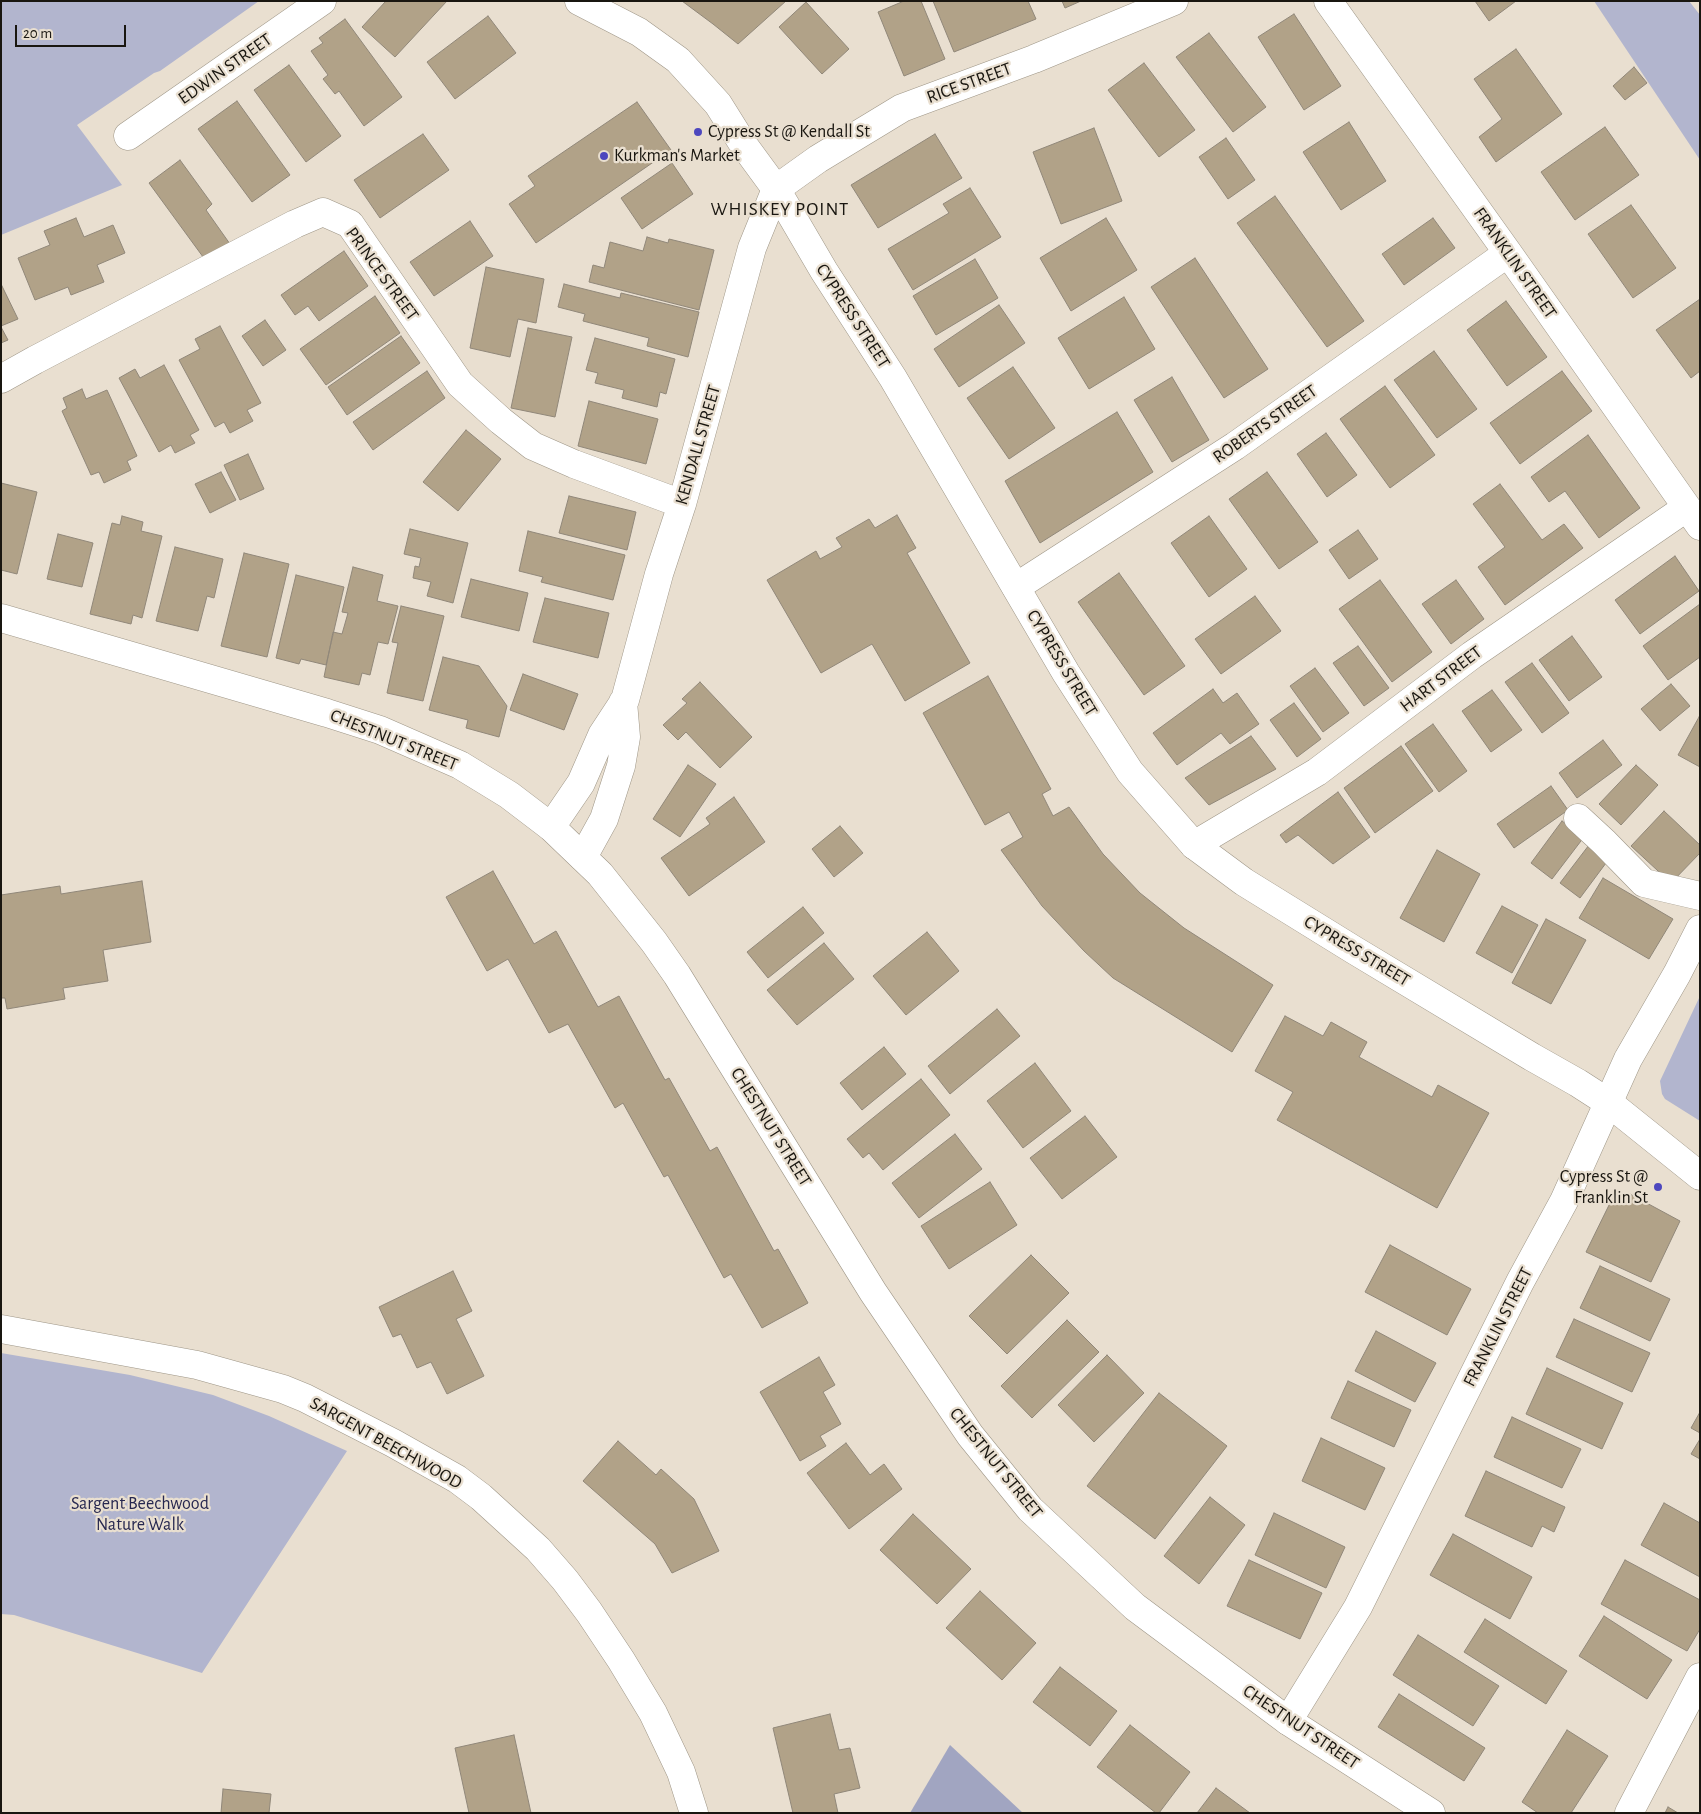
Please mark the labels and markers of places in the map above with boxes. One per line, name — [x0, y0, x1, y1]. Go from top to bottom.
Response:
place label: Cypress St @ Kendall St — [708, 121, 870, 143]
marker: Cypress St @ Kendall St — [692, 126, 704, 138]
place label: Kurkman's Market — [614, 145, 740, 167]
marker: Kurkman's Market — [598, 150, 610, 162]
place label: Cypress St @ Franklin St — [1560, 1166, 1648, 1208]
marker: Cypress St @ Franklin St — [1652, 1181, 1664, 1193]

